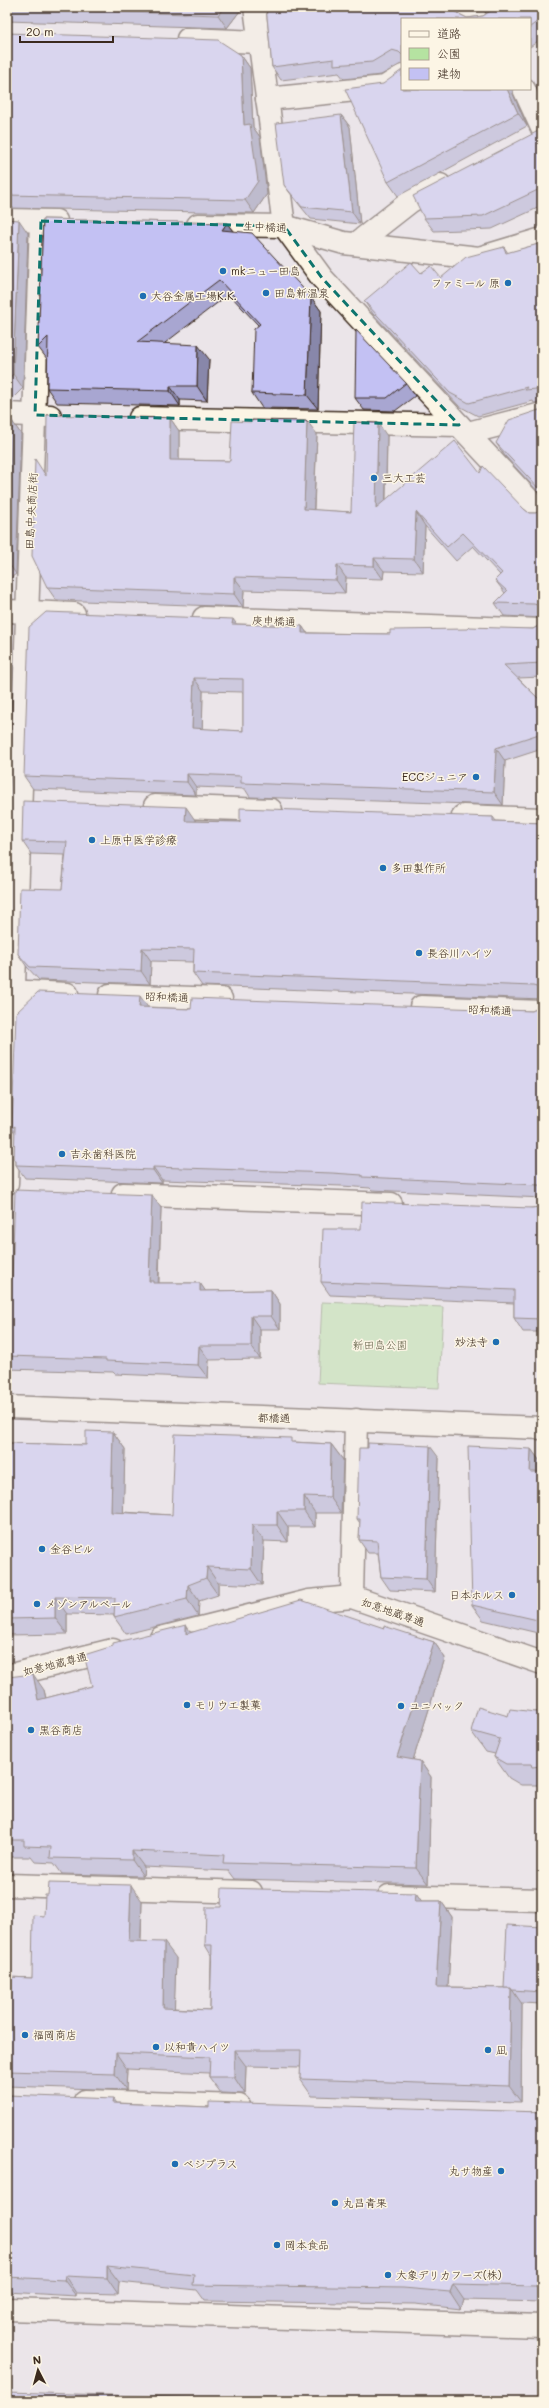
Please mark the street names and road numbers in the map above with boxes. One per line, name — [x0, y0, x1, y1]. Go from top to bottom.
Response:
street label: 生中橋通 — [243, 218, 287, 235]
street label: 田島中央商店街 — [21, 472, 40, 550]
street label: 庚申橋通 — [252, 612, 296, 629]
street label: 昭和橋通 — [145, 988, 189, 1005]
street label: 昭和橋通 — [468, 1001, 512, 1018]
street label: 都橋通 — [257, 1410, 291, 1425]
street label: 如意地蔵尊通 — [360, 1594, 427, 1629]
street label: 如意地蔵尊通 — [21, 1648, 89, 1679]

